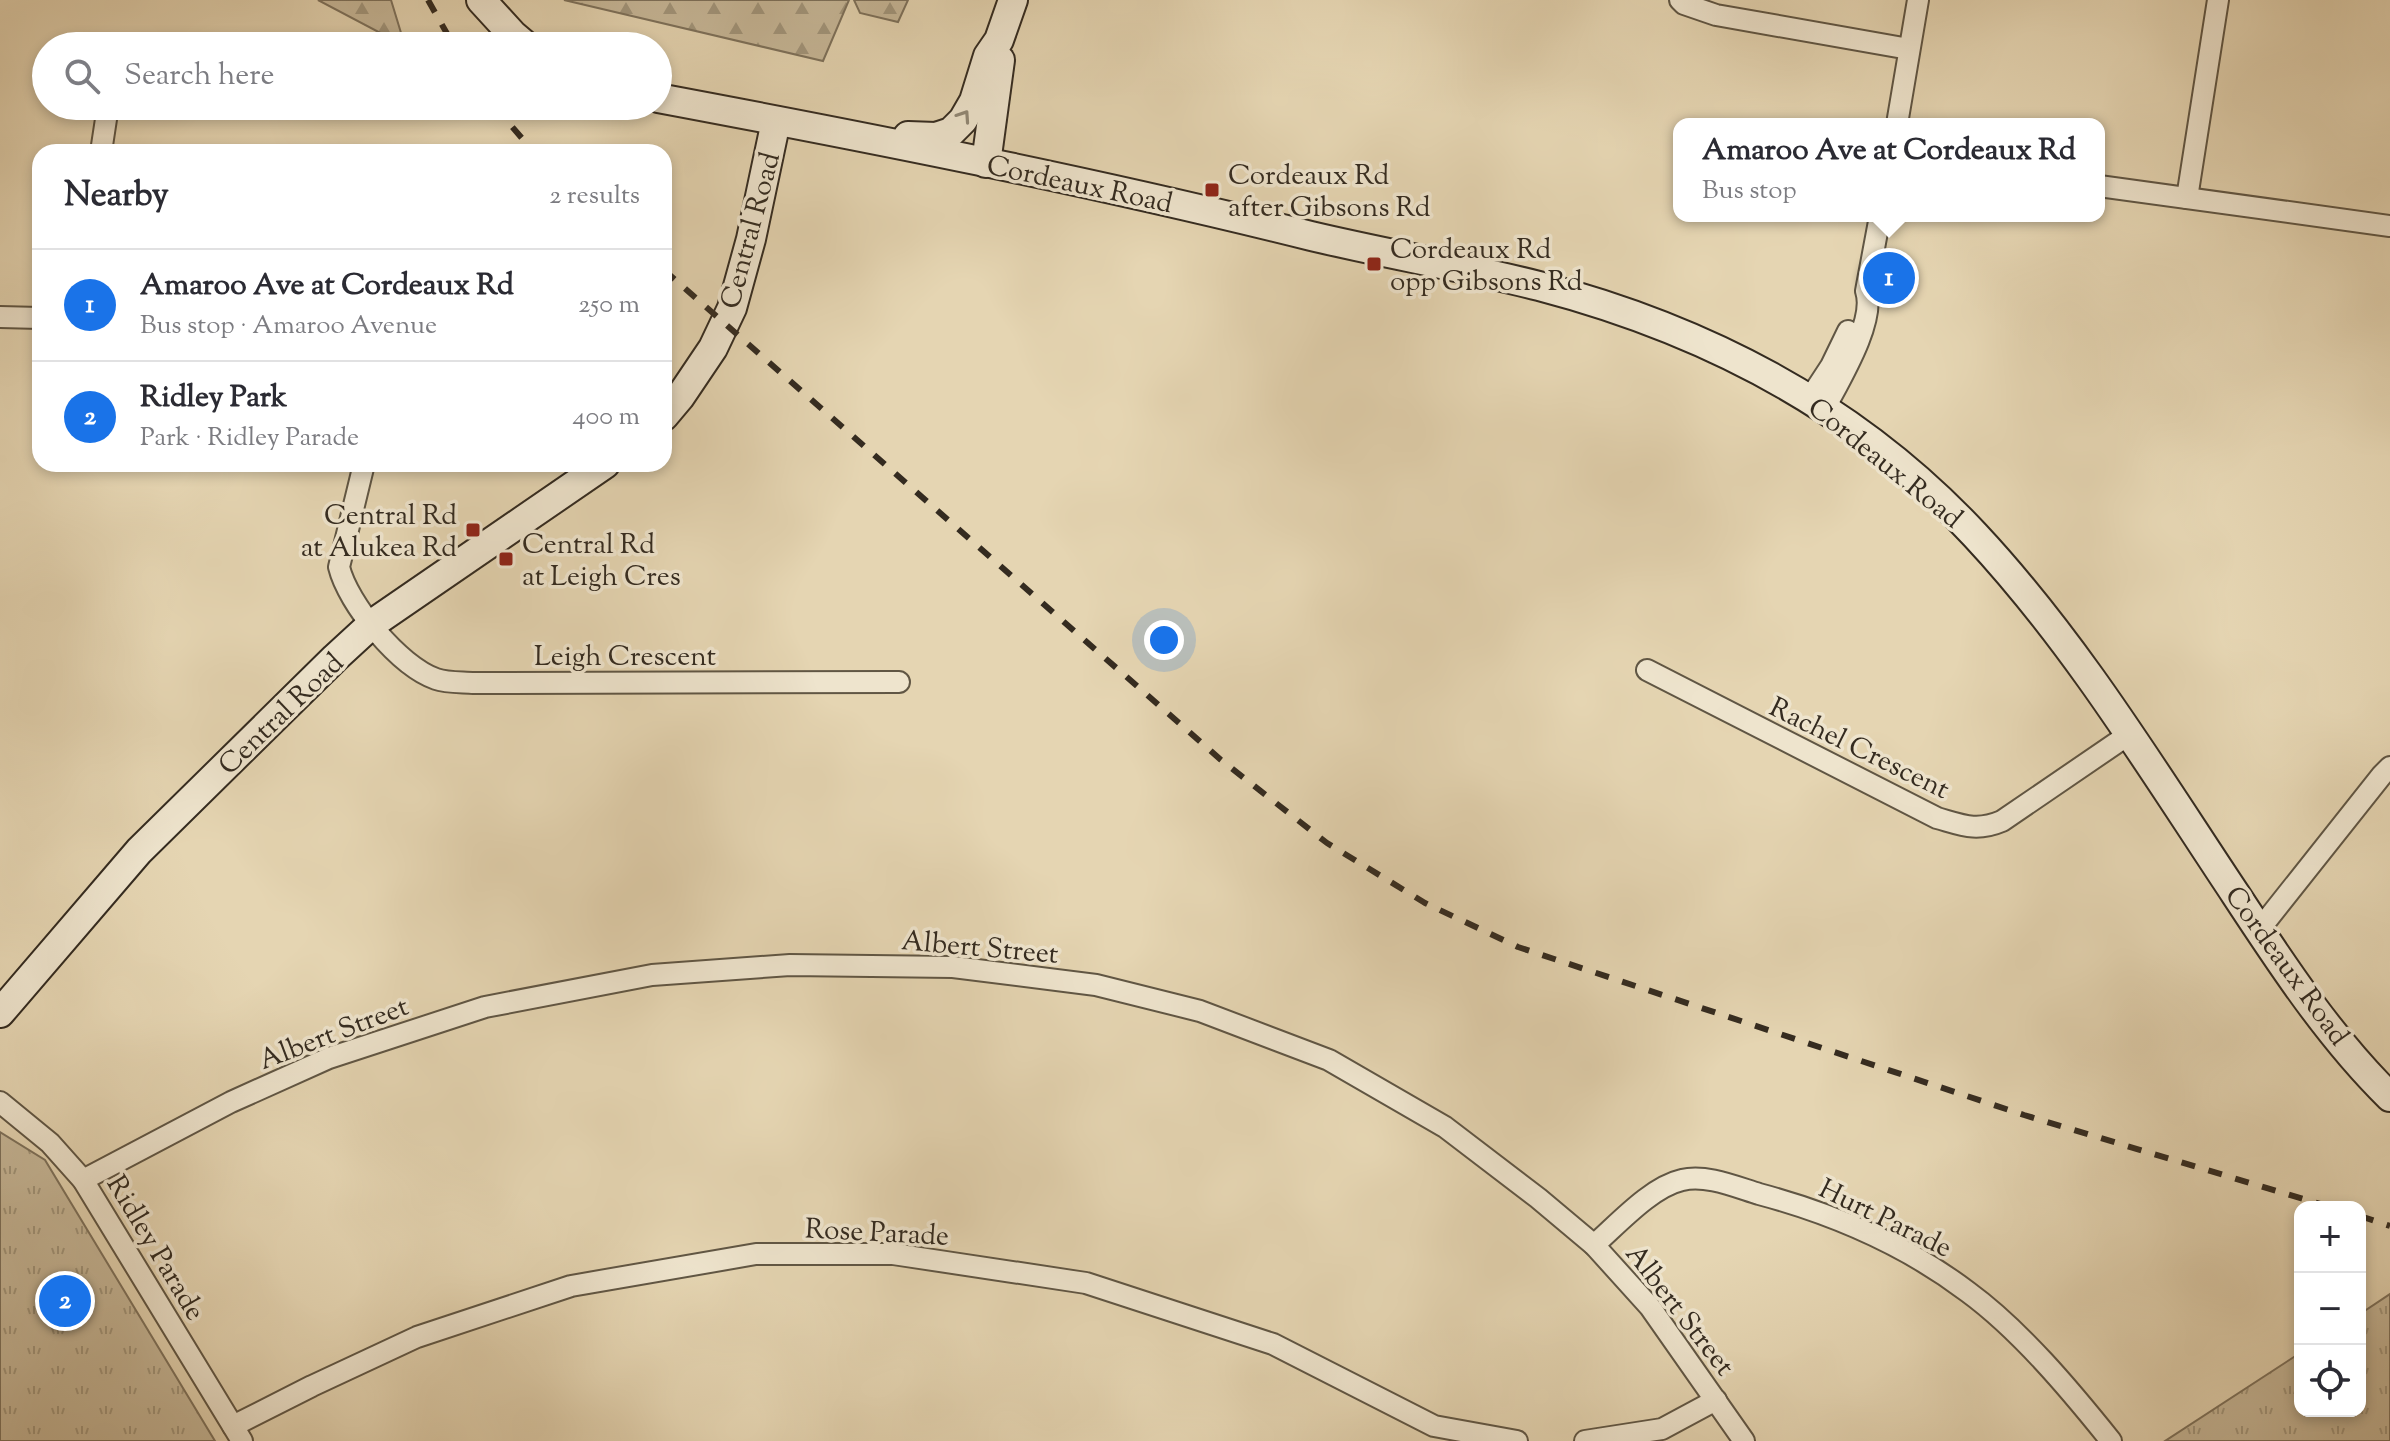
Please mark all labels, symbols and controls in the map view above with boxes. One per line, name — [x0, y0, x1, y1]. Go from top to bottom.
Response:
search box — [32, 32, 672, 120]
icon: search — [60, 54, 104, 98]
text: Search here — [124, 55, 274, 98]
one-way arrow — [954, 110, 969, 124]
popup — [1673, 118, 2105, 222]
text: Amaroo Ave at Cordeaux Rd — [1702, 130, 2076, 173]
street label: Cordeaux Road — [983, 147, 1176, 225]
street label: Central Road — [712, 148, 792, 314]
place label: Cordeaux Rd after Gibsons Rd — [1228, 157, 1431, 229]
text: Nearby — [64, 172, 169, 221]
text: Bus stop — [1702, 173, 1797, 210]
text: 2 results — [549, 178, 640, 215]
marker: Cordeaux Rd after Gibsons Rd — [1203, 181, 1221, 199]
place label: Cordeaux Rd opp Gibsons Rd — [1390, 231, 1583, 303]
pin: 1 — [1863, 248, 1915, 308]
marker: Cordeaux Rd opp Gibsons Rd — [1365, 255, 1383, 273]
text: Amaroo Ave at Cordeaux Rd — [140, 265, 514, 308]
text: 1 — [86, 287, 94, 324]
text: 250 m — [578, 287, 640, 324]
text: Bus stop · Amaroo Avenue — [140, 308, 437, 345]
text: Ridley Park — [140, 377, 287, 420]
street label: Cordeaux Road — [1798, 389, 1970, 539]
text: 2 — [84, 399, 96, 436]
text: 400 m — [573, 399, 640, 436]
text: Park · Ridley Parade — [140, 420, 359, 457]
place label: Central Rd at Alukea Rd — [301, 497, 457, 569]
marker: Central Rd at Alukea Rd — [464, 521, 482, 539]
place label: Central Rd at Leigh Cres — [522, 526, 681, 598]
marker: Central Rd at Leigh Cres — [497, 550, 515, 568]
your location — [1144, 620, 1184, 660]
street label: Leigh Crescent — [534, 638, 716, 678]
street label: Central Road — [210, 645, 354, 785]
street label: Rachel Crescent — [1762, 689, 1956, 811]
street label: Cordeaux Road — [2214, 879, 2357, 1055]
street label: Albert Street — [900, 922, 1060, 976]
street label: Albert Street — [253, 988, 415, 1082]
street label: Ridley Parade — [95, 1168, 214, 1329]
street label: Hurt Parade — [1811, 1170, 1958, 1269]
map controls — [2294, 1201, 2366, 1417]
button: + — [2294, 1201, 2366, 1273]
street label: Rose Parade — [804, 1210, 950, 1258]
street label: Albert Street — [1614, 1236, 1743, 1386]
pin: 2 — [39, 1271, 91, 1331]
button: − — [2294, 1273, 2366, 1345]
button: locate — [2294, 1345, 2366, 1417]

